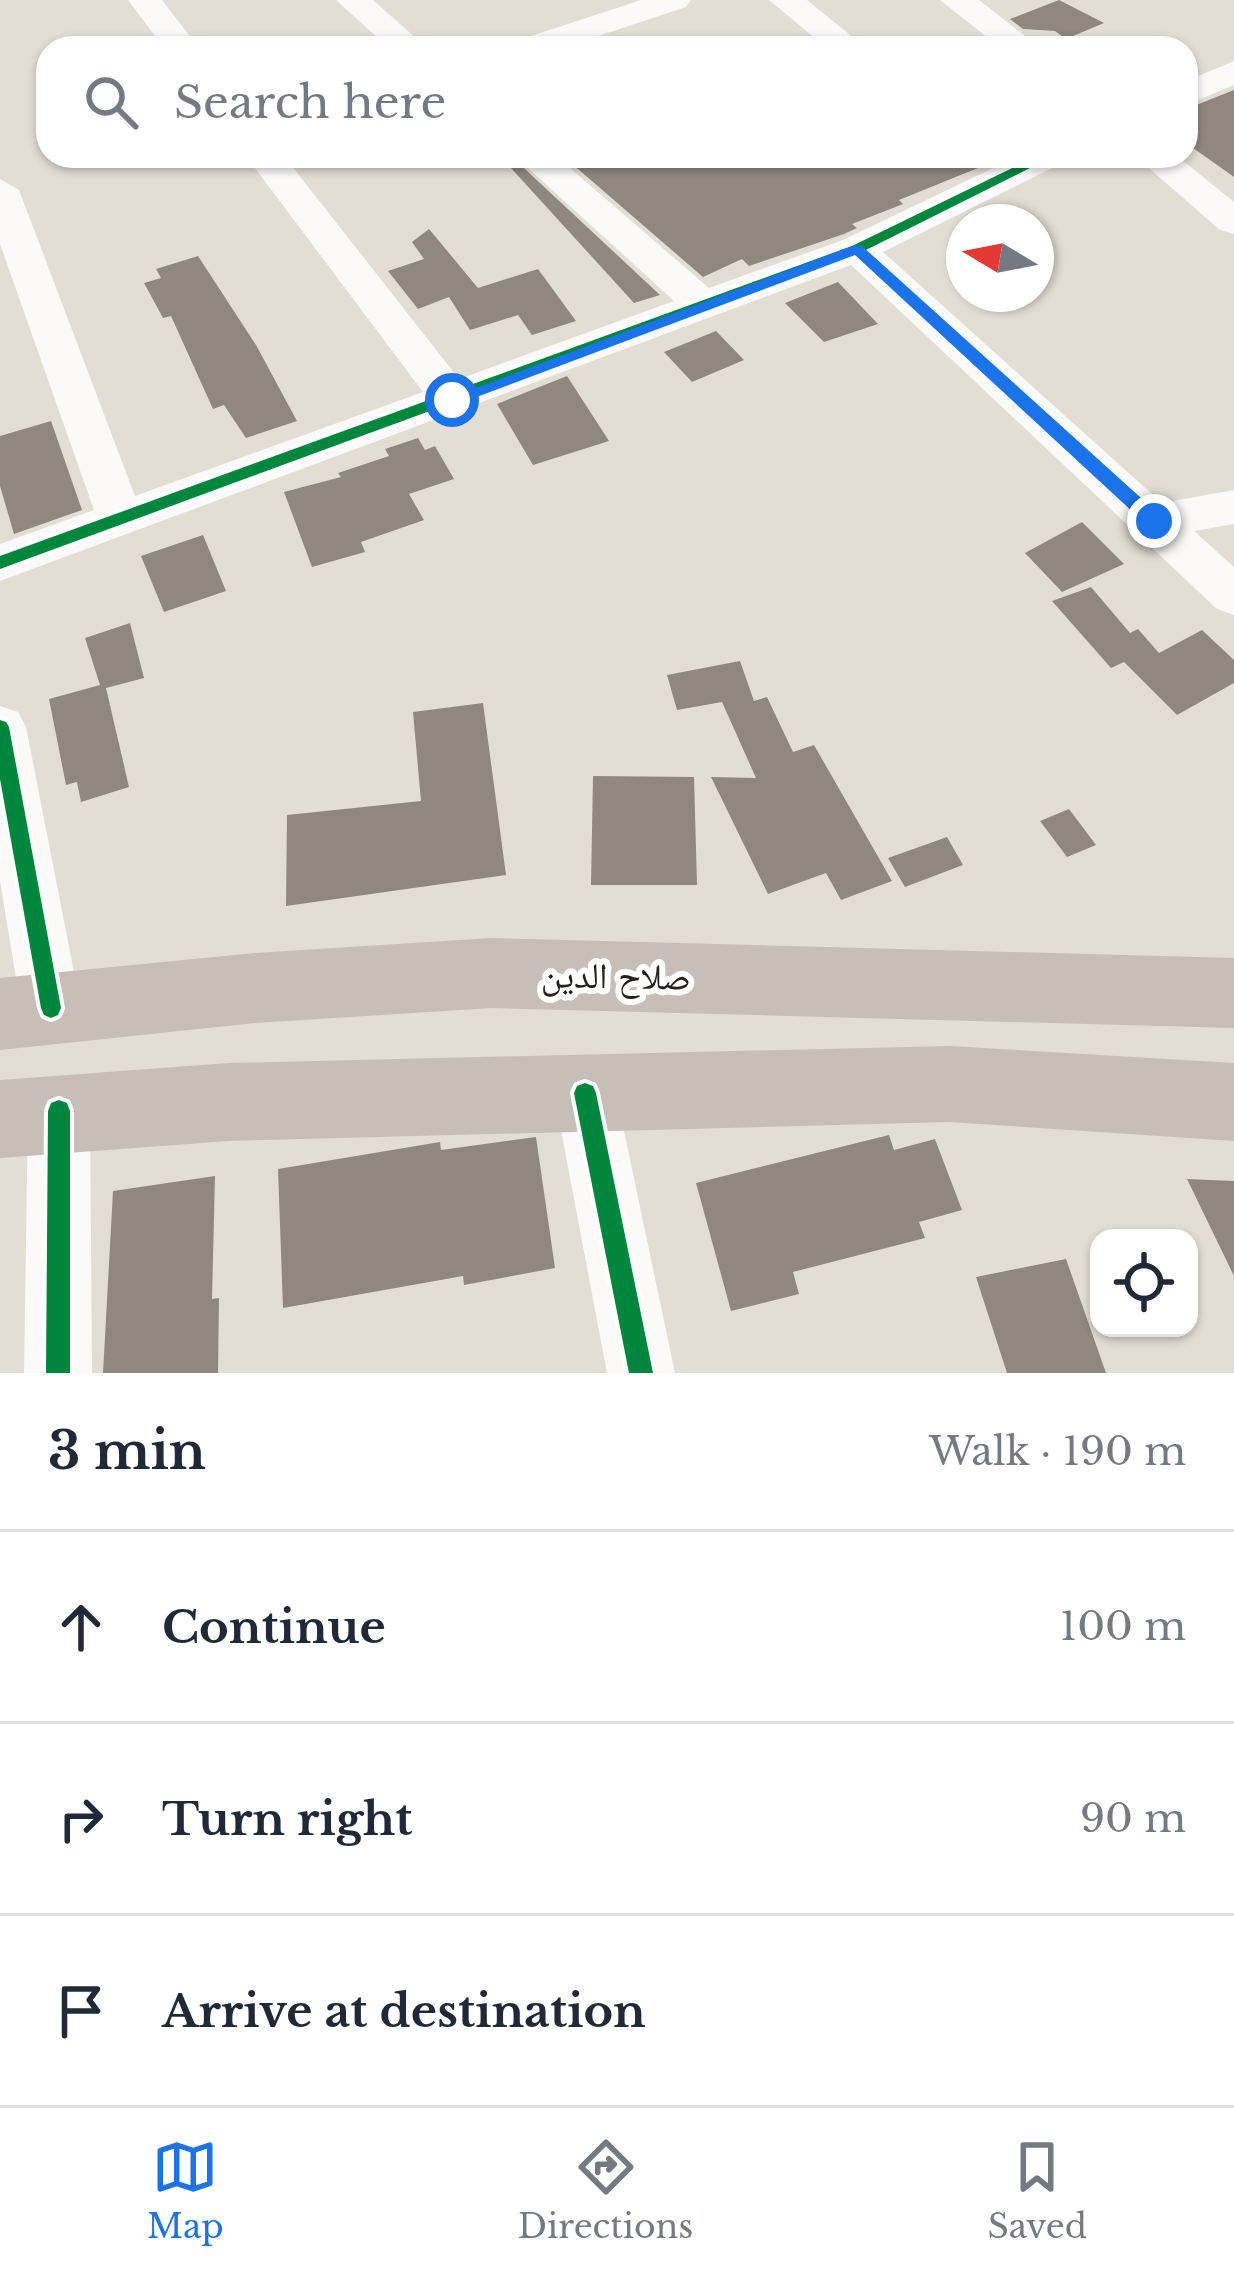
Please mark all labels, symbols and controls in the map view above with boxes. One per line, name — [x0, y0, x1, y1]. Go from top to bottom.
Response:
search box — [36, 36, 1198, 168]
icon: search — [78, 69, 144, 135]
text: Search here — [174, 74, 446, 130]
north arrow — [946, 204, 1054, 312]
route start — [425, 373, 479, 427]
route end — [1127, 494, 1181, 548]
street label: صلاح الدين — [541, 952, 691, 1000]
map controls — [1090, 1229, 1198, 1337]
button: locate — [1090, 1229, 1198, 1337]
text: 3 min — [48, 1420, 206, 1483]
text: Walk · 190 m — [929, 1427, 1186, 1476]
icon: ahead — [48, 1594, 114, 1660]
text: Continue — [162, 1599, 386, 1655]
text: 100 m — [1060, 1602, 1186, 1651]
icon: right — [48, 1786, 114, 1852]
text: Turn right — [162, 1791, 412, 1847]
text: 90 m — [1080, 1794, 1186, 1843]
icon: arrive — [48, 1978, 114, 2044]
text: Arrive at destination — [162, 1983, 646, 2039]
tab: Map — [147, 2134, 224, 2247]
tab: Directions — [518, 2134, 693, 2247]
tab: Saved — [987, 2134, 1087, 2247]

